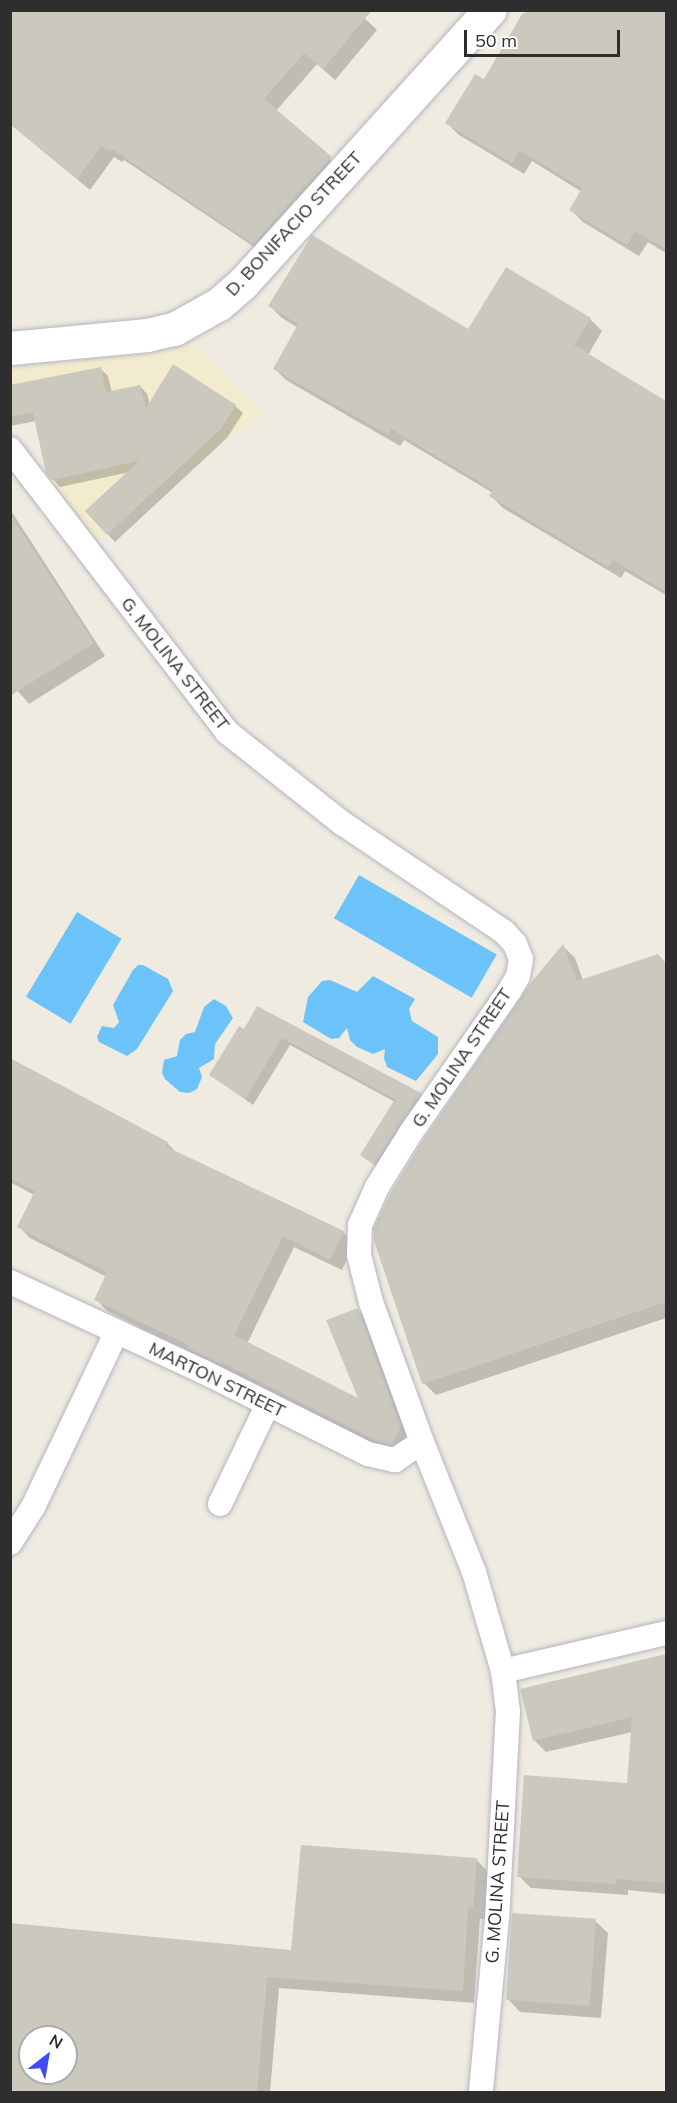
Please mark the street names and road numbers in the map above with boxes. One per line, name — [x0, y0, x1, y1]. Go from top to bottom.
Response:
street label: D. BONIFACIO STREET — [221, 147, 367, 301]
street label: G. MOLINA STREET — [116, 593, 234, 735]
street label: G. MOLINA STREET — [407, 984, 517, 1132]
street label: MARTON STREET — [145, 1338, 289, 1422]
street label: G. MOLINA STREET — [482, 1800, 514, 1964]

